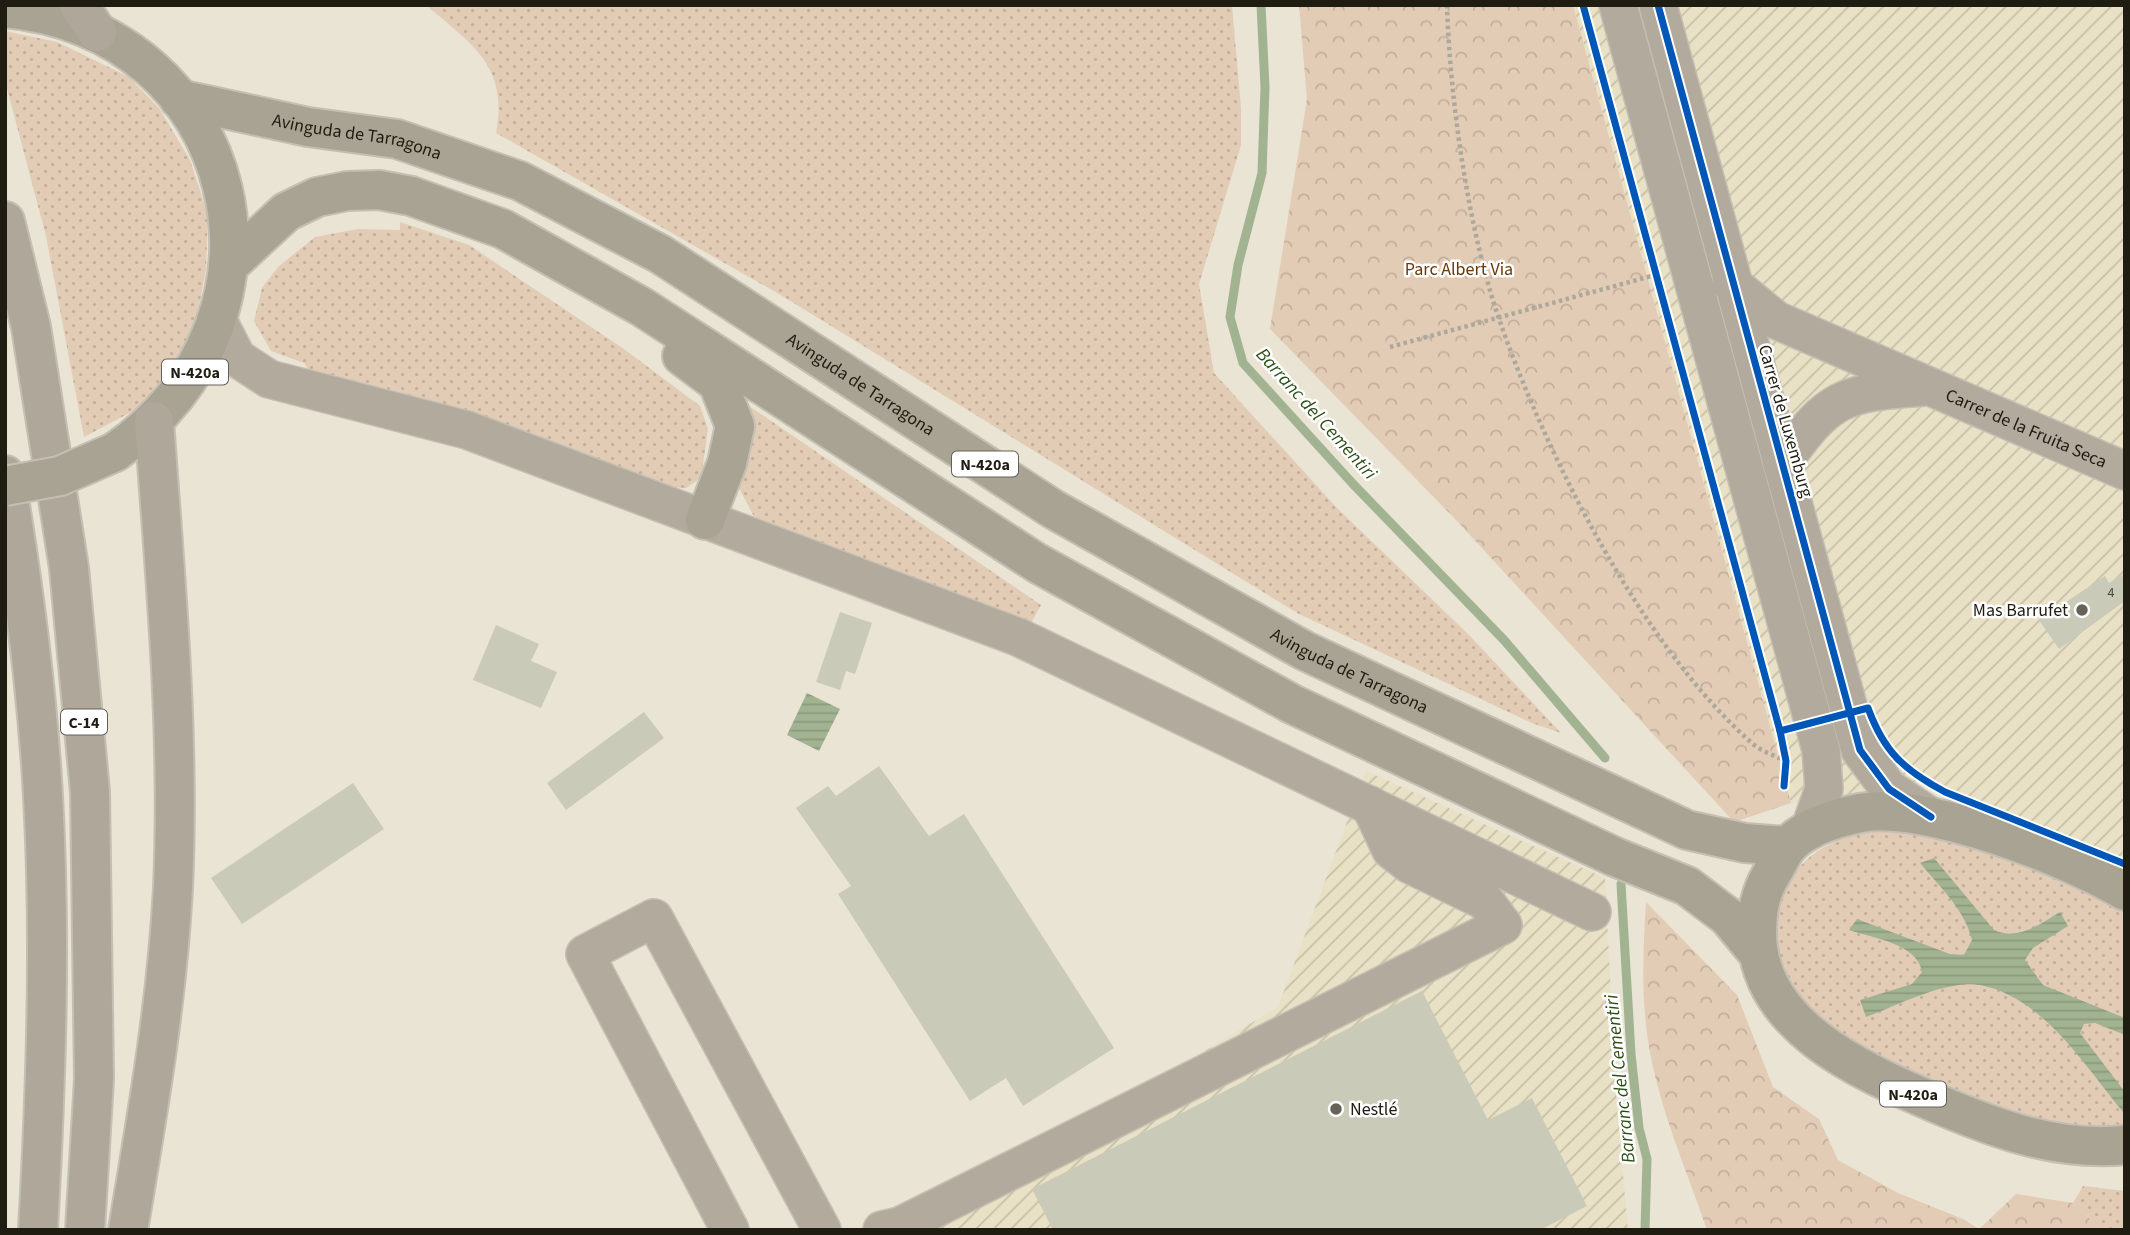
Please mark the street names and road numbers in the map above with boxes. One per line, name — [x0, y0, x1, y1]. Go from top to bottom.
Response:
street label: Avinguda de Tarragona — [270, 108, 445, 166]
street label: Avinguda de Tarragona — [781, 327, 940, 442]
street label: Carrer de Luxemburg — [1752, 342, 1819, 500]
road number: N-420a — [162, 360, 228, 384]
street label: Carrer de la Fruita Seca — [1942, 383, 2111, 475]
road number: N-420a — [952, 452, 1018, 477]
street label: Avinguda de Tarragona — [1266, 622, 1432, 720]
road number: C-14 — [61, 709, 107, 734]
road number: N-420a — [1880, 1082, 1946, 1106]

